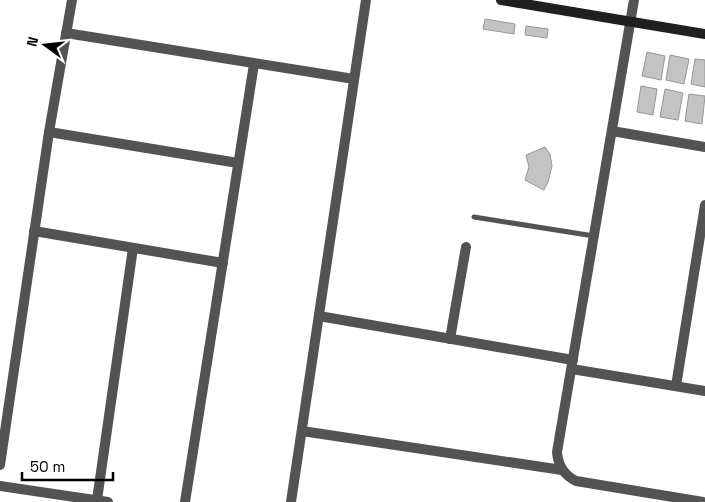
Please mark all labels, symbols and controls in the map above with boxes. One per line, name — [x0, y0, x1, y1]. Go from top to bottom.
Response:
north arrow — [20, 20, 70, 70]
text: N — [23, 35, 42, 49]
scale bar — [22, 450, 114, 482]
text: 50 m — [30, 457, 65, 476]

